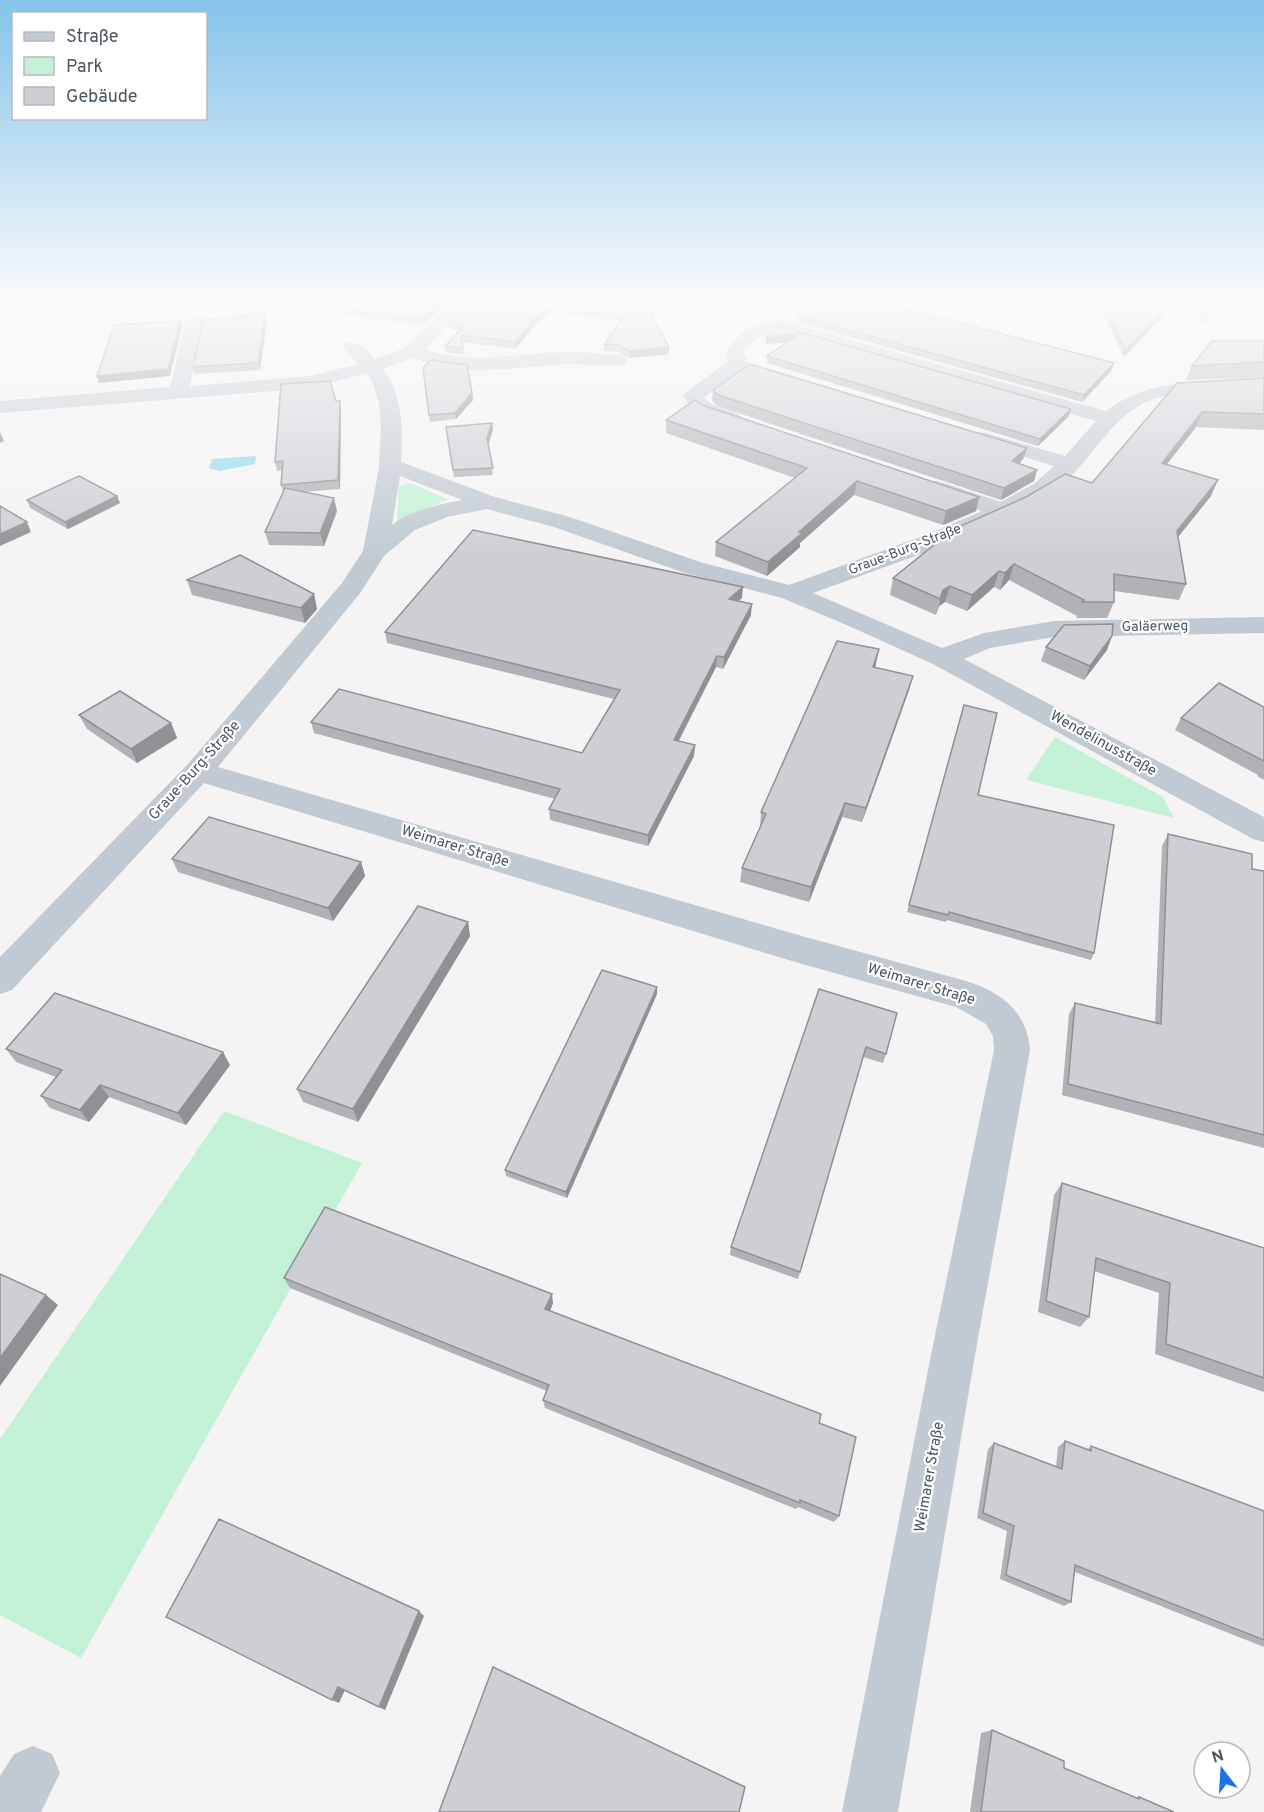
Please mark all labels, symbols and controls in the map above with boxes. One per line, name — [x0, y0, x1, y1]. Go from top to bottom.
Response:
legend — [12, 12, 207, 120]
text: Straße — [66, 26, 118, 49]
text: Park — [66, 56, 103, 79]
text: Gebäude — [66, 86, 138, 109]
street label: Graue-Burg-Straße — [846, 521, 964, 579]
street label: Galäerweg — [1121, 618, 1189, 636]
street label: Wendelinusstraße — [1046, 707, 1160, 781]
street label: Graue-Burg-Straße — [145, 717, 245, 825]
street label: Weimarer Straße — [399, 822, 511, 872]
street label: Weimarer Straße — [865, 960, 977, 1010]
street label: Weimarer Straße — [911, 1420, 949, 1534]
north arrow — [1192, 1740, 1252, 1800]
text: N — [1210, 1746, 1227, 1769]

